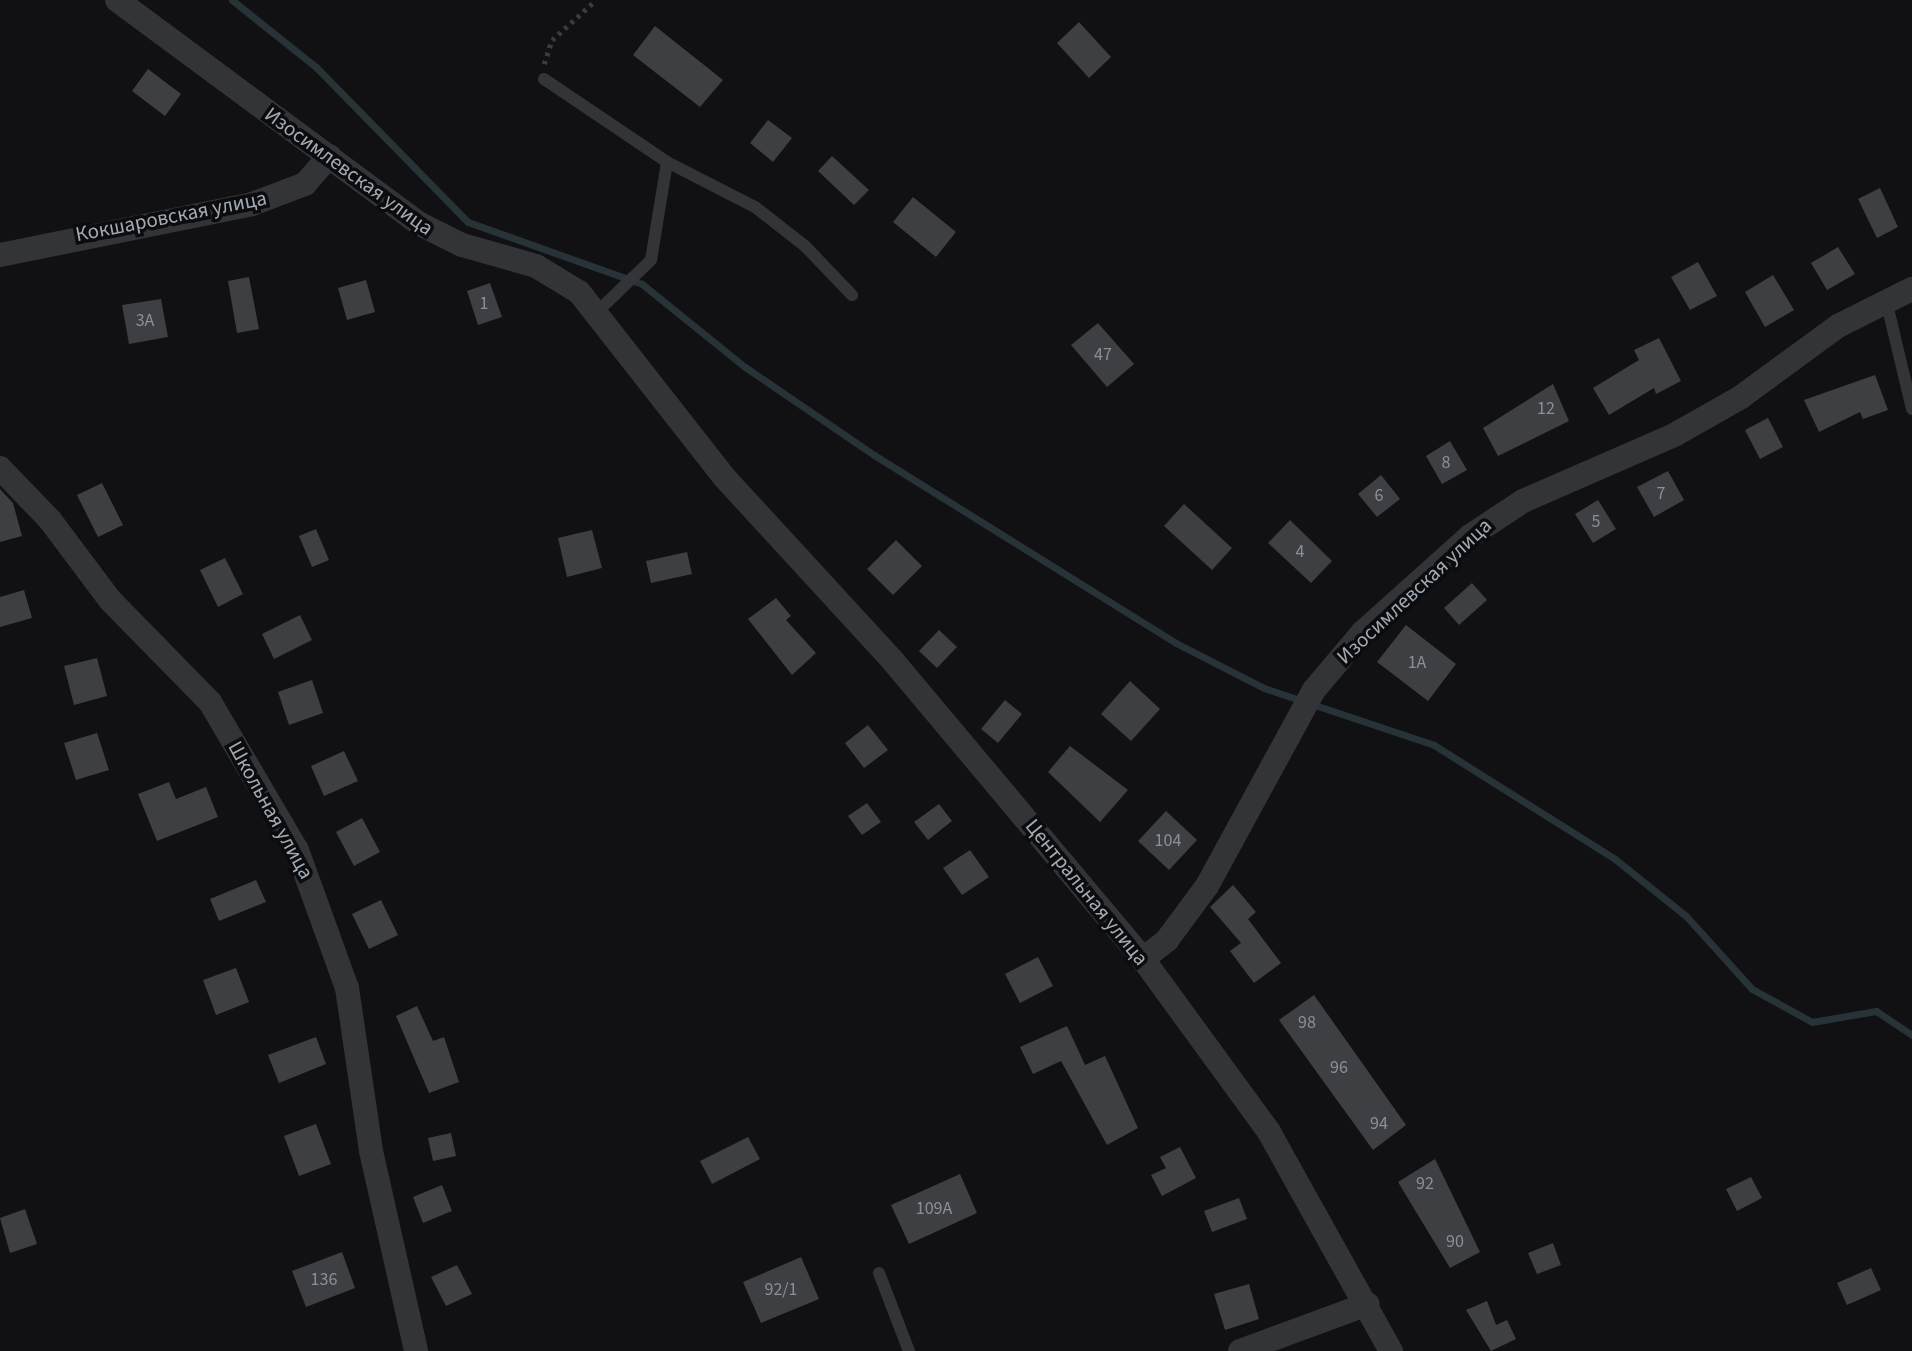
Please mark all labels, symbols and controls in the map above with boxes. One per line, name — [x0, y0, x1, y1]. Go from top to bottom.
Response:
street label: Изосимлевская улица — [260, 101, 438, 241]
street label: Кокшаровская улица — [73, 185, 269, 247]
house number: 1 — [480, 293, 488, 315]
house number: 3А — [136, 310, 154, 332]
house number: 47 — [1094, 344, 1112, 366]
house number: 12 — [1537, 398, 1555, 420]
house number: 8 — [1442, 452, 1450, 474]
house number: 7 — [1657, 483, 1665, 505]
house number: 6 — [1375, 485, 1383, 507]
house number: 5 — [1592, 511, 1600, 533]
street label: Изосимлевская улица — [1331, 513, 1497, 669]
house number: 4 — [1296, 541, 1304, 563]
house number: 1А — [1408, 652, 1426, 674]
street label: Школьная улица — [223, 737, 319, 883]
street label: Центральная улица — [1020, 814, 1154, 970]
house number: 104 — [1155, 830, 1181, 852]
house number: 98 — [1298, 1012, 1316, 1034]
house number: 96 — [1330, 1057, 1348, 1079]
house number: 94 — [1370, 1113, 1388, 1135]
house number: 92 — [1416, 1173, 1434, 1195]
house number: 109А — [916, 1198, 952, 1220]
house number: 90 — [1446, 1231, 1464, 1253]
house number: 136 — [311, 1269, 337, 1291]
house number: 92/1 — [764, 1279, 798, 1301]

